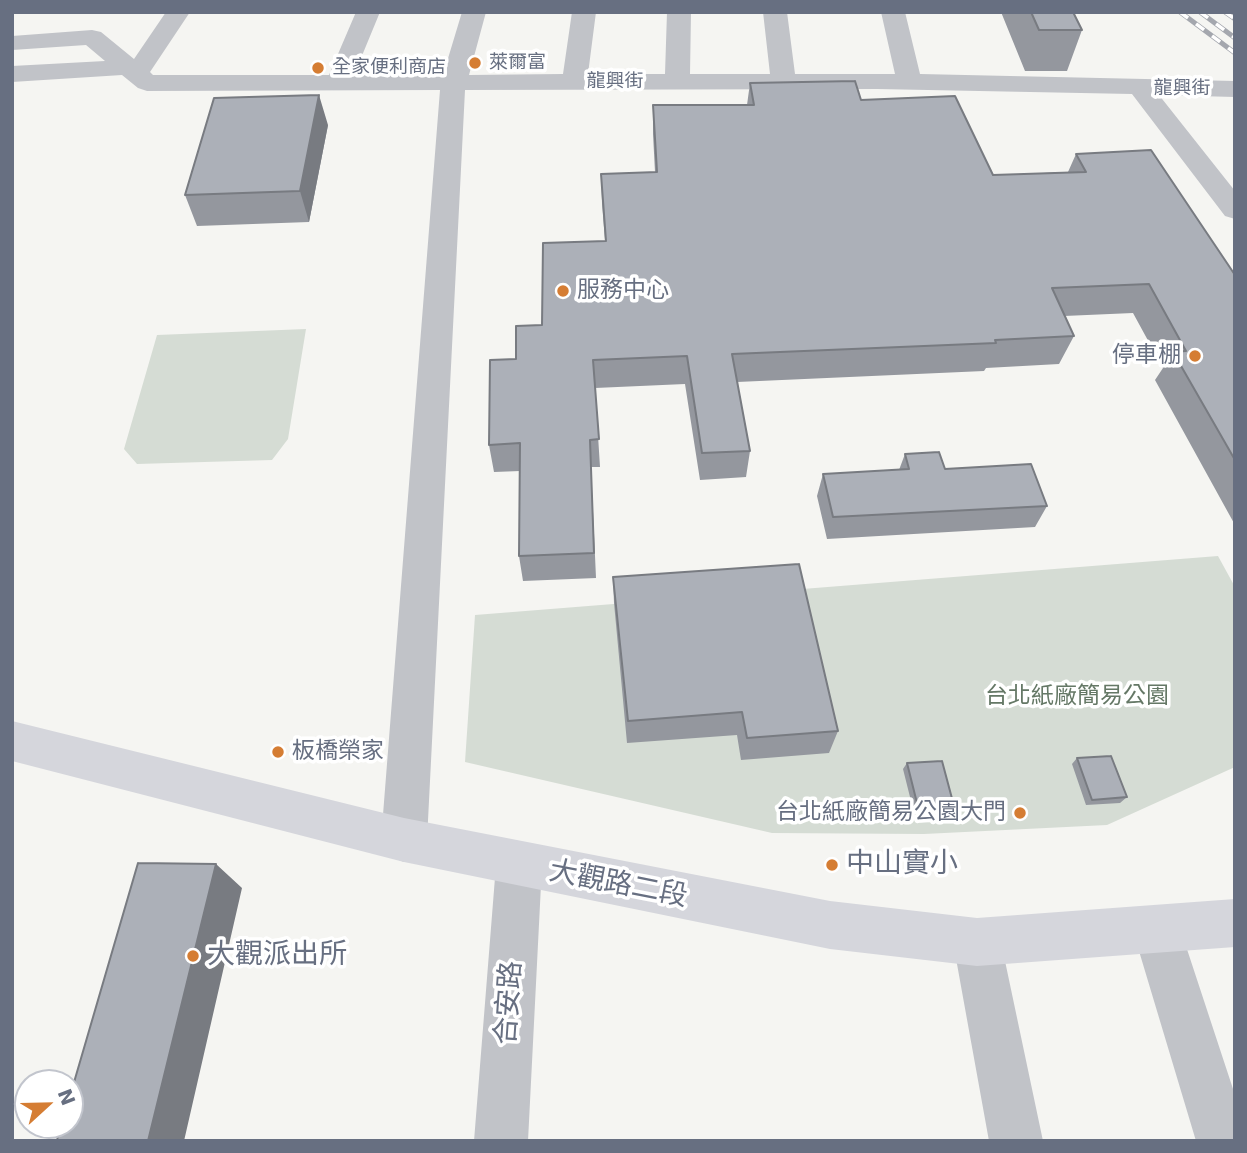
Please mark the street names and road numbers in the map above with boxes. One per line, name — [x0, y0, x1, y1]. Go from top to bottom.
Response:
street label: 龍興街 — [587, 71, 643, 93]
street label: 龍興街 — [1154, 78, 1210, 100]
street label: 大觀路二段 — [546, 855, 690, 915]
street label: 合安路 — [490, 960, 530, 1046]

